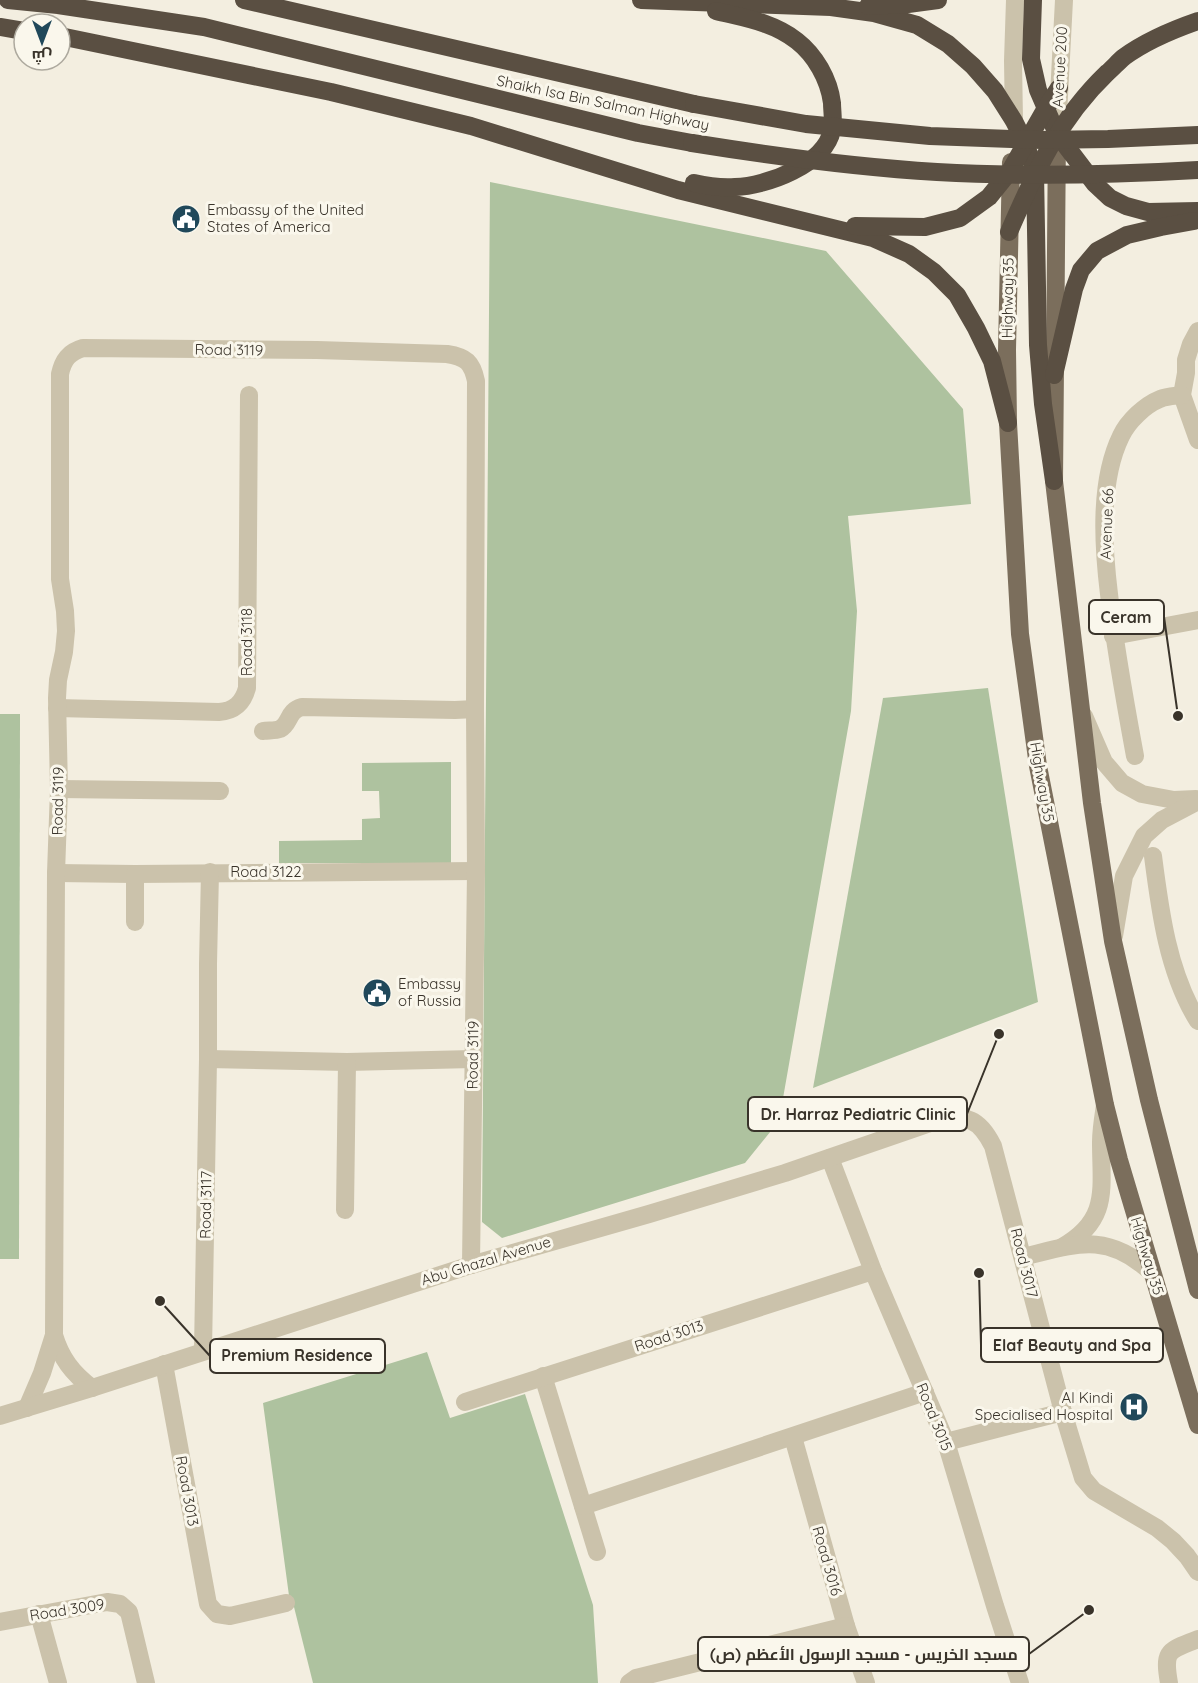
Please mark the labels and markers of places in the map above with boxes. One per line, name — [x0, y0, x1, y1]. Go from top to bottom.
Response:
place label: Embassy of the United States of America — [207, 200, 364, 236]
public building icon: Embassy of the United States of America — [170, 203, 202, 235]
callout: Ceram — [1089, 600, 1164, 634]
place label: Embassy of Russia — [398, 974, 461, 1010]
public building icon: Embassy of Russia — [361, 977, 393, 1009]
callout: Dr. Harraz Pediatric Clinic — [748, 1097, 967, 1131]
callout: Elaf Beauty and Spa — [981, 1328, 1163, 1362]
callout: Premium Residence — [210, 1339, 385, 1373]
place label: Al Kindi Specialised Hospital — [975, 1388, 1113, 1424]
hospital icon: Al Kindi Specialised Hospital — [1118, 1391, 1150, 1423]
callout: مسجد الخريس - مسجد الرسول الأعظم (ص) — [698, 1637, 1029, 1671]

